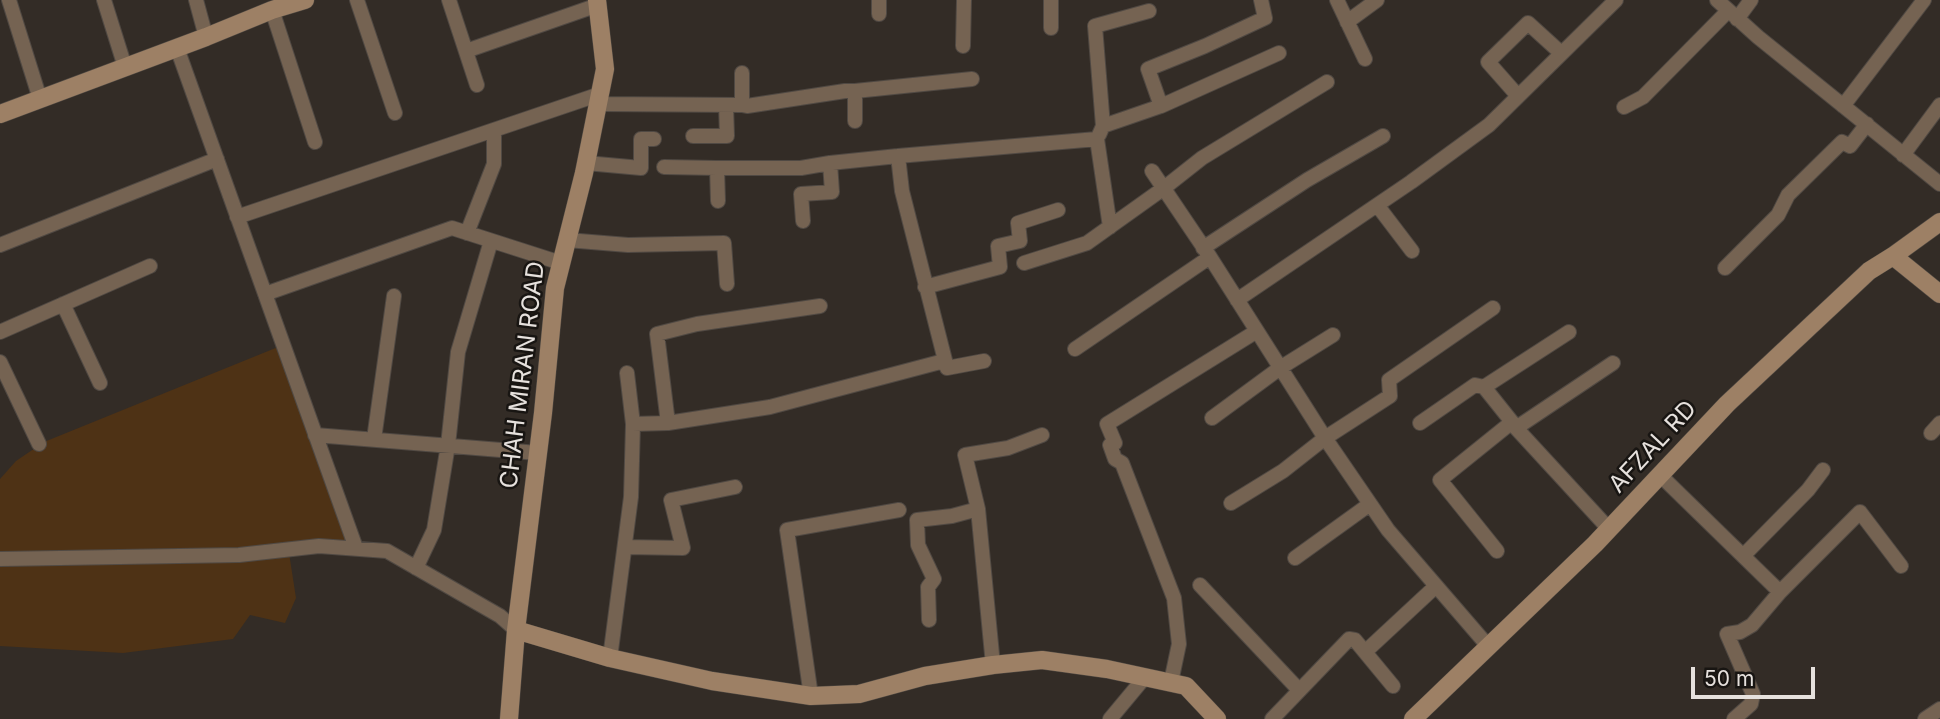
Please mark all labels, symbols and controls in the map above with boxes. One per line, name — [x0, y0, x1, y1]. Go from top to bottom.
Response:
street label: CHAH MIRAN ROAD — [495, 260, 551, 490]
street label: AFZAL RD — [1603, 395, 1703, 499]
scale bar — [1695, 652, 1819, 696]
text: 50 m — [1704, 666, 1754, 691]

